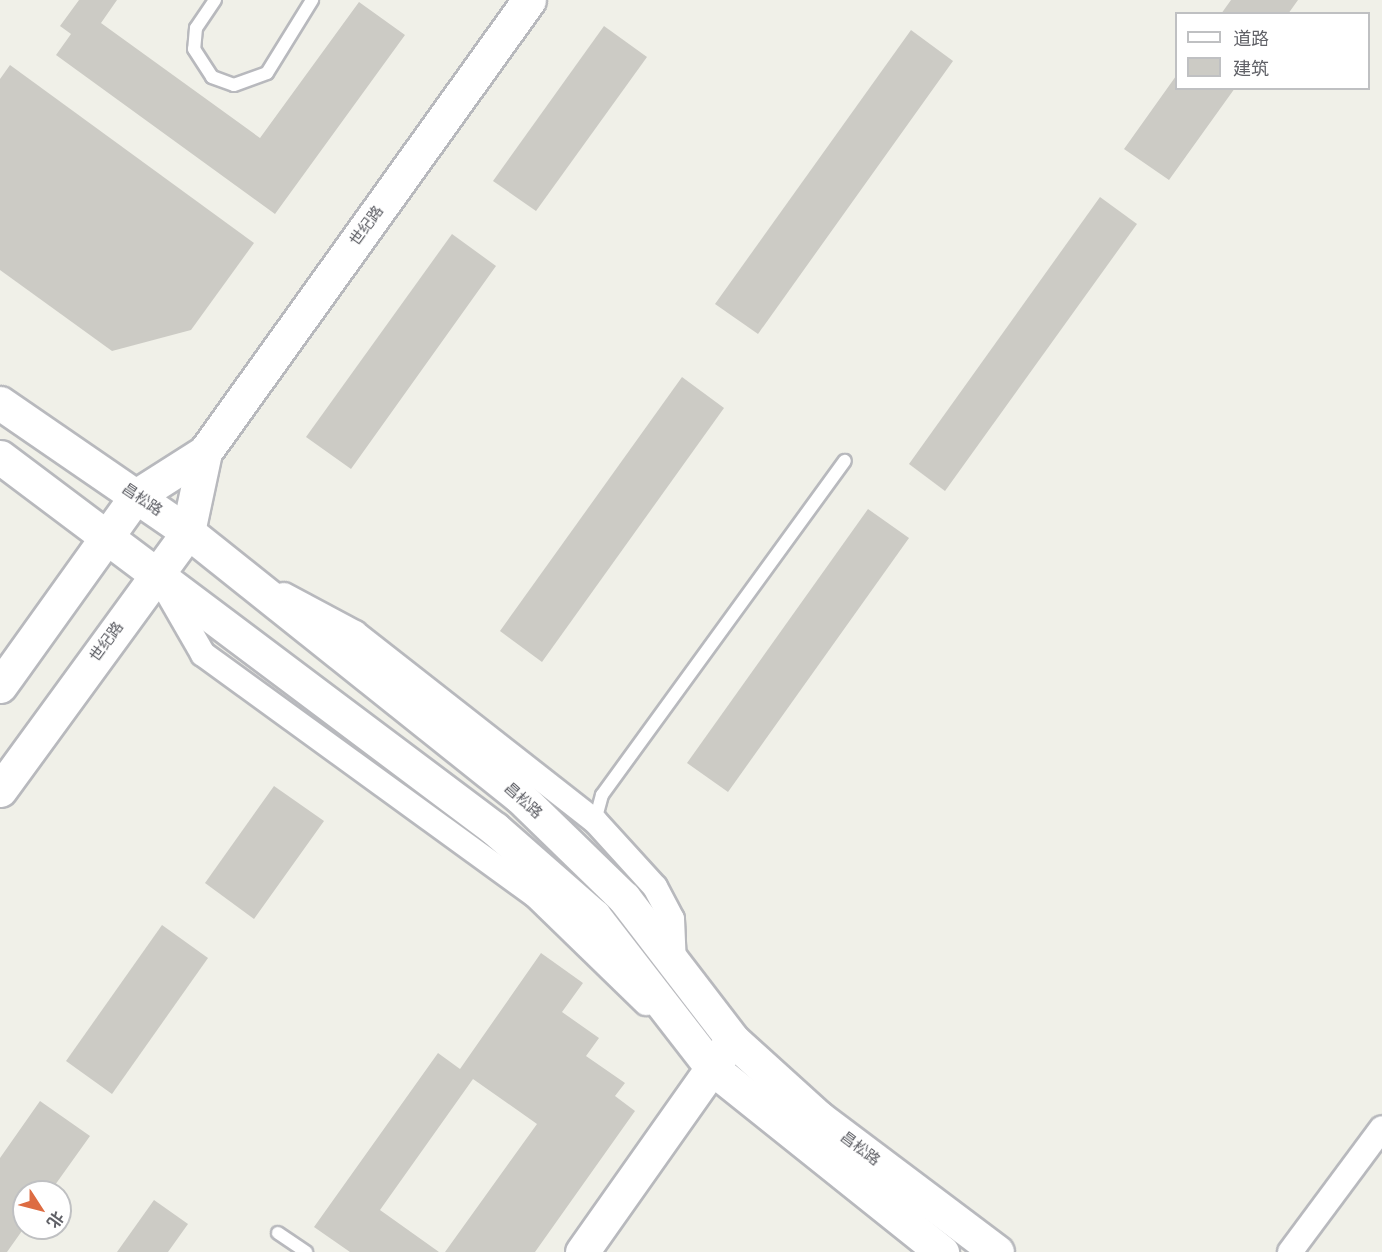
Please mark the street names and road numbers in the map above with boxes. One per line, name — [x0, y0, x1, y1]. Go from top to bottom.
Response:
street label: 世纪路 — [346, 203, 388, 249]
street label: 昌松路 — [118, 480, 166, 520]
street label: 世纪路 — [86, 619, 128, 665]
street label: 昌松路 — [500, 779, 546, 823]
street label: 昌松路 — [837, 1128, 883, 1170]

